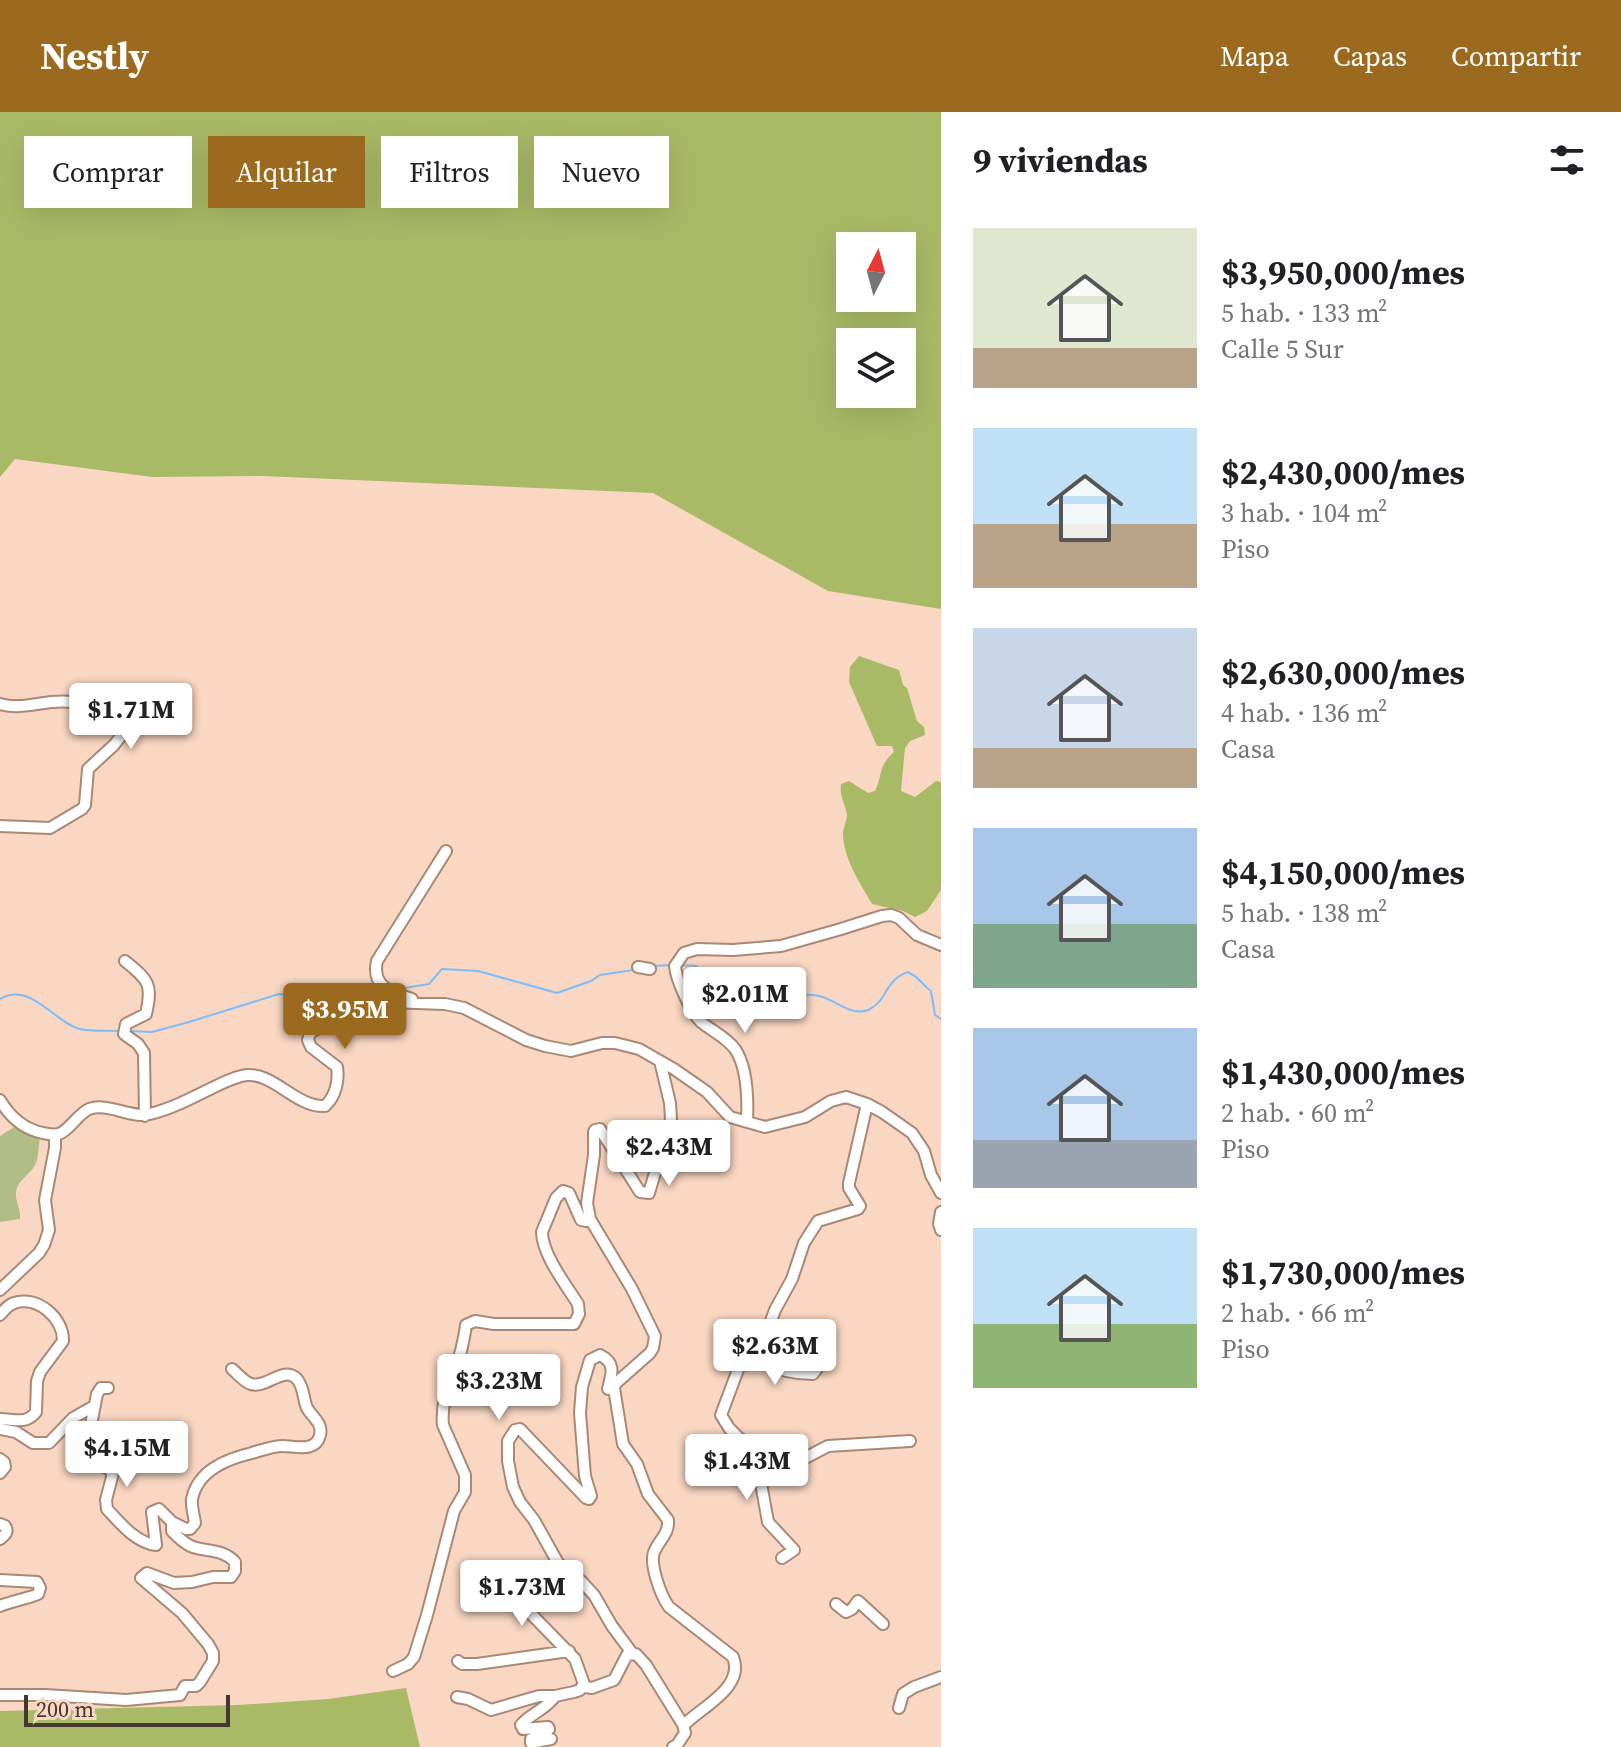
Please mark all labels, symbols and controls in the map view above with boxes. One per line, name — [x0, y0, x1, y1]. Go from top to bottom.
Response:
text: Nestly — [40, 30, 149, 82]
text: Mapa — [1220, 37, 1289, 75]
text: Capas — [1333, 37, 1407, 75]
text: Compartir — [1451, 37, 1581, 75]
chip: Comprar — [24, 136, 192, 208]
chip: Alquilar — [208, 136, 365, 208]
chip: Filtros — [381, 136, 518, 208]
chip: Nuevo — [534, 136, 669, 208]
text: 9 viviendas — [973, 137, 1148, 183]
icon: filters — [1545, 138, 1589, 182]
north arrow — [836, 232, 916, 312]
map controls — [836, 232, 916, 408]
text: $3,950,000/mes — [1221, 249, 1465, 295]
icon: home — [1037, 260, 1133, 356]
text: 5 hab. · 133 m² — [1221, 295, 1387, 331]
button: layers — [836, 328, 916, 408]
text: Calle 5 Sur — [1221, 331, 1344, 367]
text: $2,430,000/mes — [1221, 449, 1465, 495]
icon: home — [1037, 460, 1133, 556]
text: 3 hab. · 104 m² — [1221, 495, 1387, 531]
text: Piso — [1221, 531, 1270, 567]
text: $2,630,000/mes — [1221, 649, 1465, 695]
icon: home — [1037, 660, 1133, 756]
pin: $1.71M — [66, 683, 196, 751]
text: $1.71M — [87, 691, 175, 727]
text: 4 hab. · 136 m² — [1221, 695, 1387, 731]
text: Casa — [1221, 731, 1275, 767]
text: $4,150,000/mes — [1221, 849, 1465, 895]
icon: home — [1037, 860, 1133, 956]
text: 5 hab. · 138 m² — [1221, 895, 1387, 931]
text: Casa — [1221, 931, 1275, 967]
pin: $2.01M — [680, 967, 810, 1035]
text: $2.01M — [701, 975, 789, 1011]
pin: $3.95M — [280, 983, 410, 1051]
text: $3.95M — [301, 991, 389, 1027]
text: $1,430,000/mes — [1221, 1049, 1465, 1095]
icon: home — [1037, 1060, 1133, 1156]
text: 2 hab. · 60 m² — [1221, 1095, 1374, 1131]
pin: $2.43M — [604, 1120, 734, 1188]
text: $2.43M — [625, 1128, 713, 1164]
text: Piso — [1221, 1131, 1270, 1167]
text: $1,730,000/mes — [1221, 1249, 1465, 1295]
icon: home — [1037, 1260, 1133, 1356]
text: 2 hab. · 66 m² — [1221, 1295, 1374, 1331]
pin: $2.63M — [710, 1319, 840, 1387]
text: $2.63M — [731, 1327, 819, 1363]
text: Piso — [1221, 1331, 1270, 1367]
pin: $3.23M — [434, 1354, 564, 1422]
text: $3.23M — [455, 1362, 543, 1398]
pin: $4.15M — [62, 1421, 192, 1489]
text: $4.15M — [83, 1429, 171, 1465]
pin: $1.43M — [682, 1434, 812, 1502]
text: $1.43M — [703, 1442, 791, 1478]
pin: $1.73M — [457, 1560, 587, 1628]
text: $1.73M — [478, 1568, 566, 1604]
scale bar — [24, 1691, 230, 1727]
text: 200 m — [36, 1694, 94, 1724]

